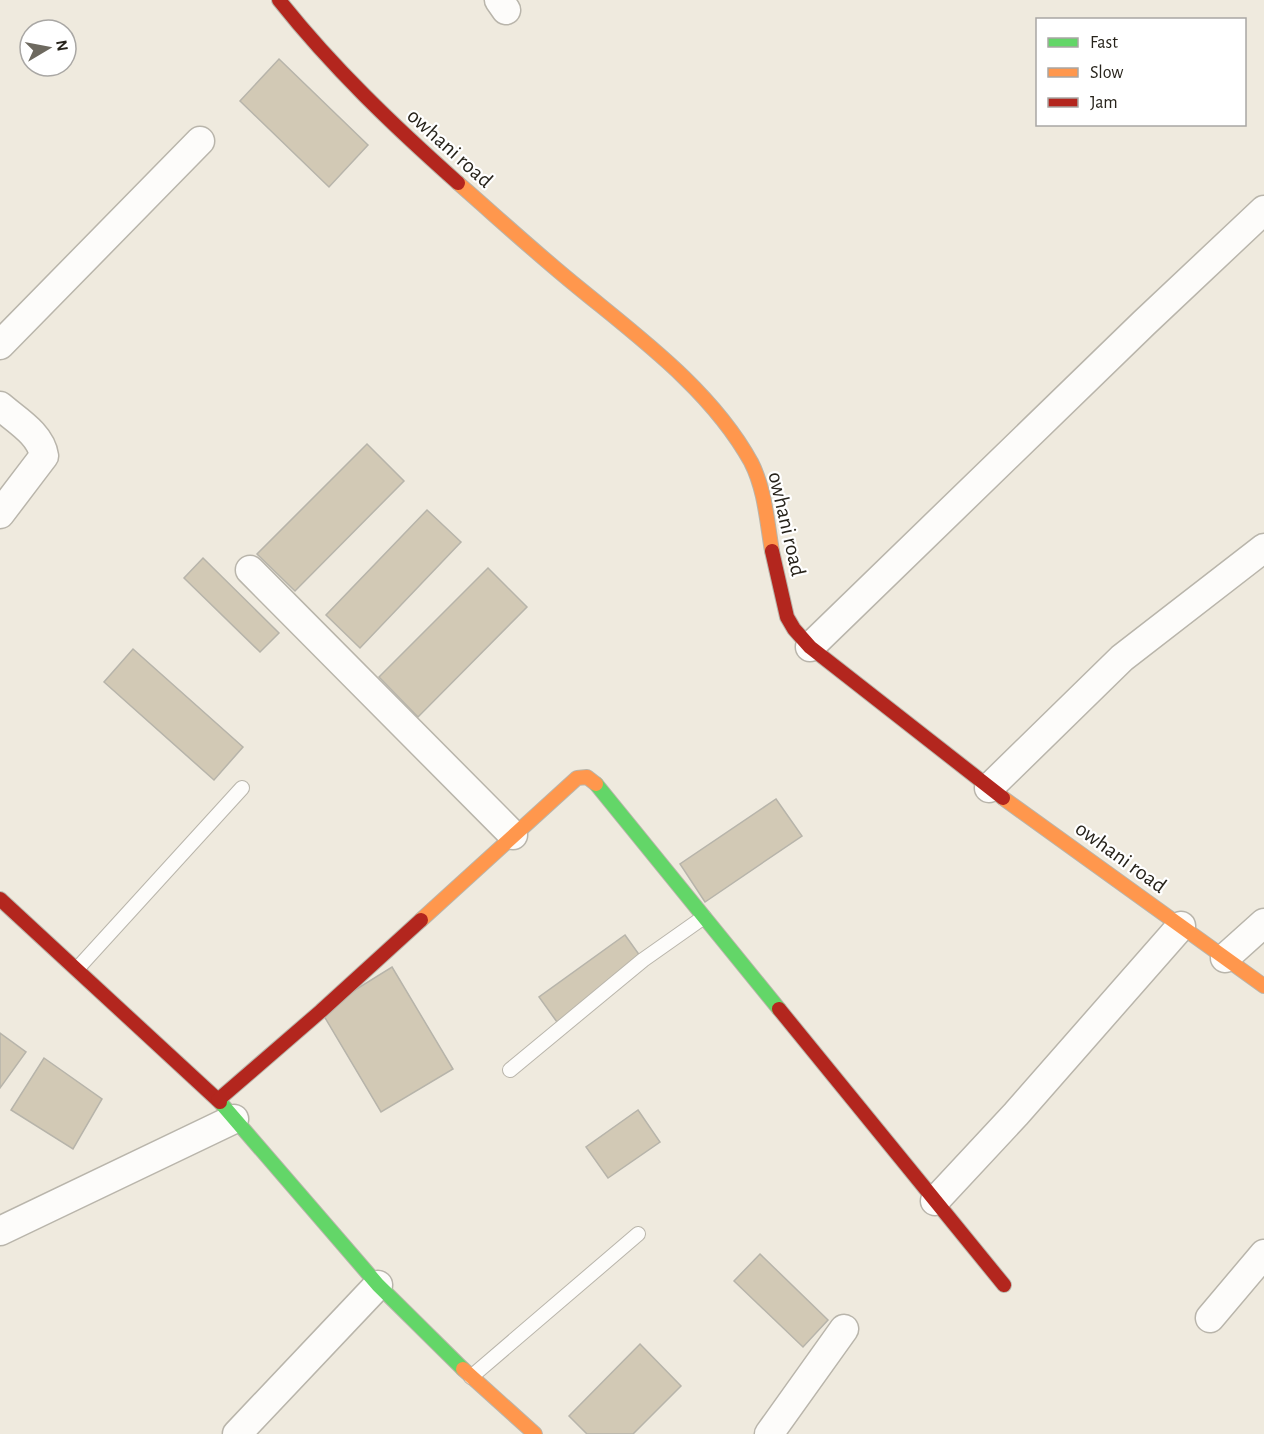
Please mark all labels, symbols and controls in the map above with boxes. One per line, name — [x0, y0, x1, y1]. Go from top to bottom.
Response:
north arrow — [18, 18, 78, 78]
legend — [1036, 18, 1246, 126]
text: Fast — [1090, 34, 1118, 52]
text: N — [53, 39, 71, 52]
text: Slow — [1090, 64, 1123, 82]
text: Jam — [1090, 94, 1118, 112]
street label: owhani road — [403, 104, 497, 192]
street label: owhani road — [764, 470, 810, 578]
street label: owhani road — [1071, 817, 1171, 897]

